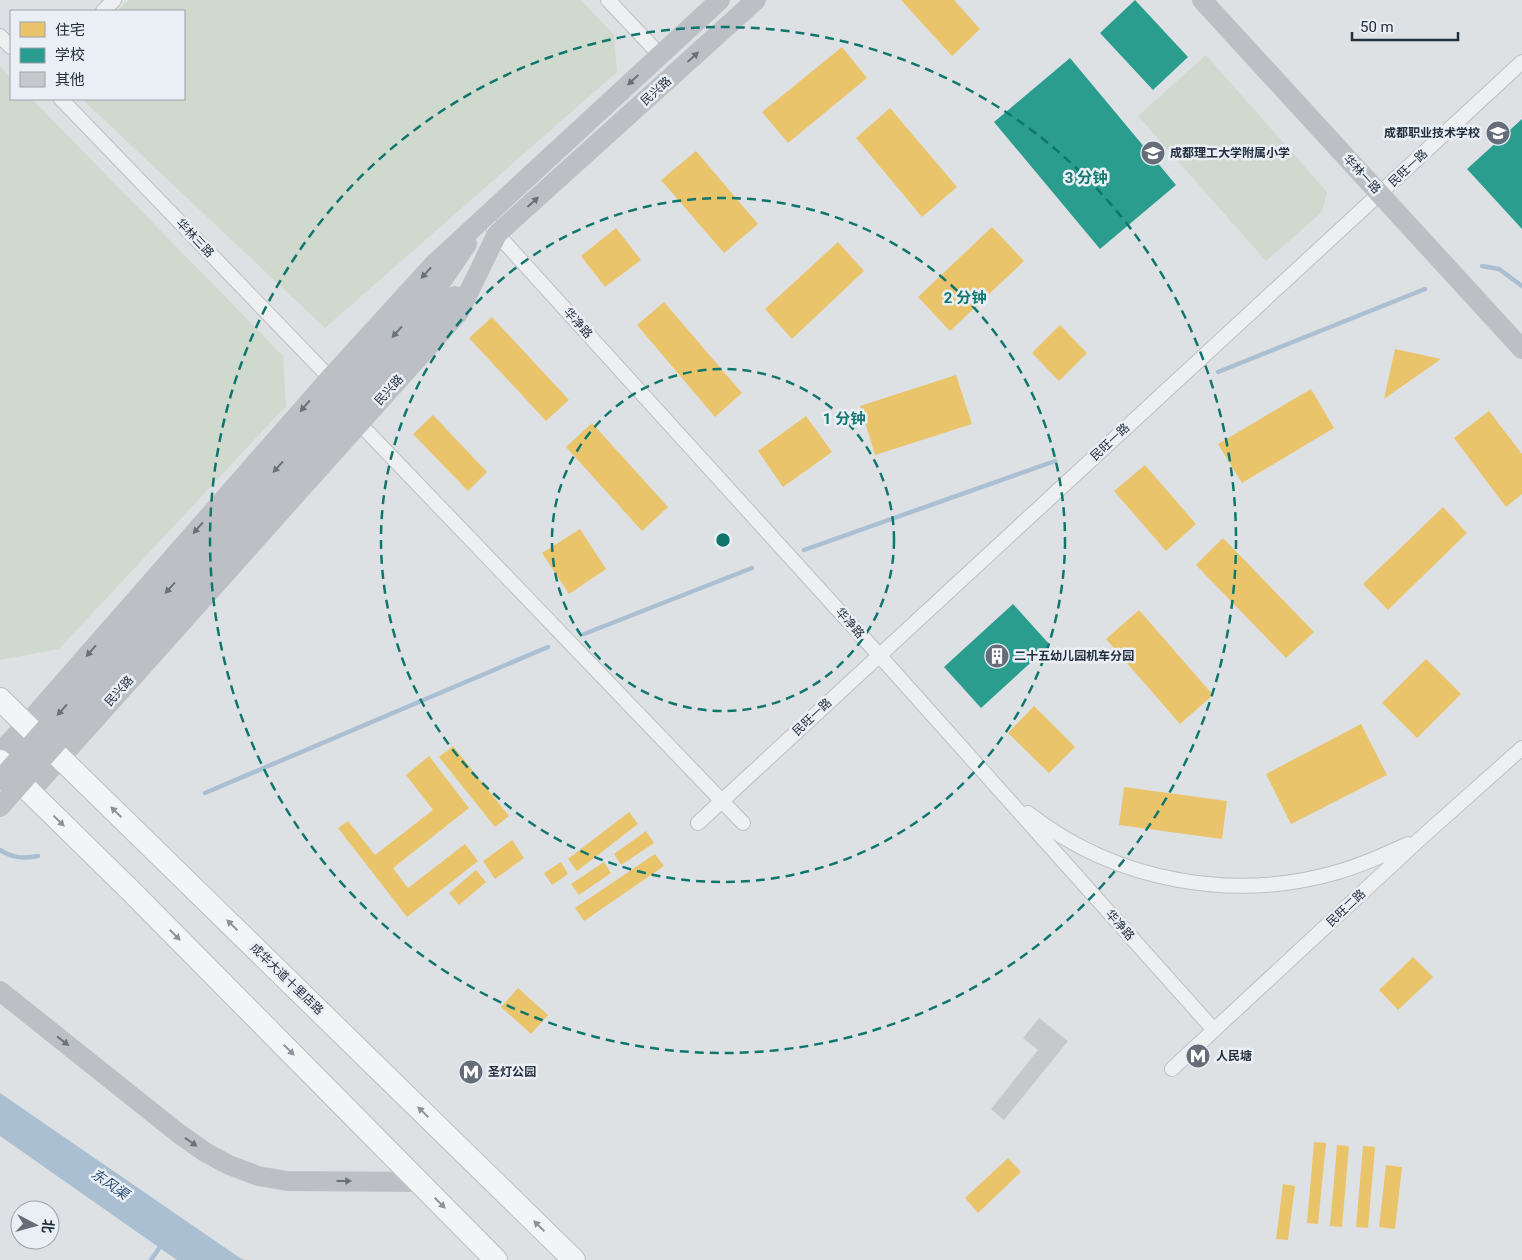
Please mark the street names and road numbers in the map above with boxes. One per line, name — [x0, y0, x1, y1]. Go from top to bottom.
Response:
street label: 民兴路 — [638, 74, 674, 108]
street label: 民旺一路 — [1386, 147, 1430, 189]
street label: 华林一路 — [1341, 152, 1383, 196]
street label: 华林三路 — [173, 216, 217, 260]
street label: 华净路 — [561, 305, 595, 341]
street label: 民兴路 — [372, 372, 406, 408]
street label: 民旺一路 — [1088, 421, 1132, 463]
street label: 华净路 — [833, 605, 867, 641]
street label: 民兴路 — [102, 673, 136, 709]
street label: 民旺一路 — [790, 696, 834, 738]
street label: 民旺二路 — [1324, 887, 1368, 929]
street label: 华净路 — [1103, 907, 1137, 943]
street label: 成华大道十里店路 — [248, 941, 326, 1017]

